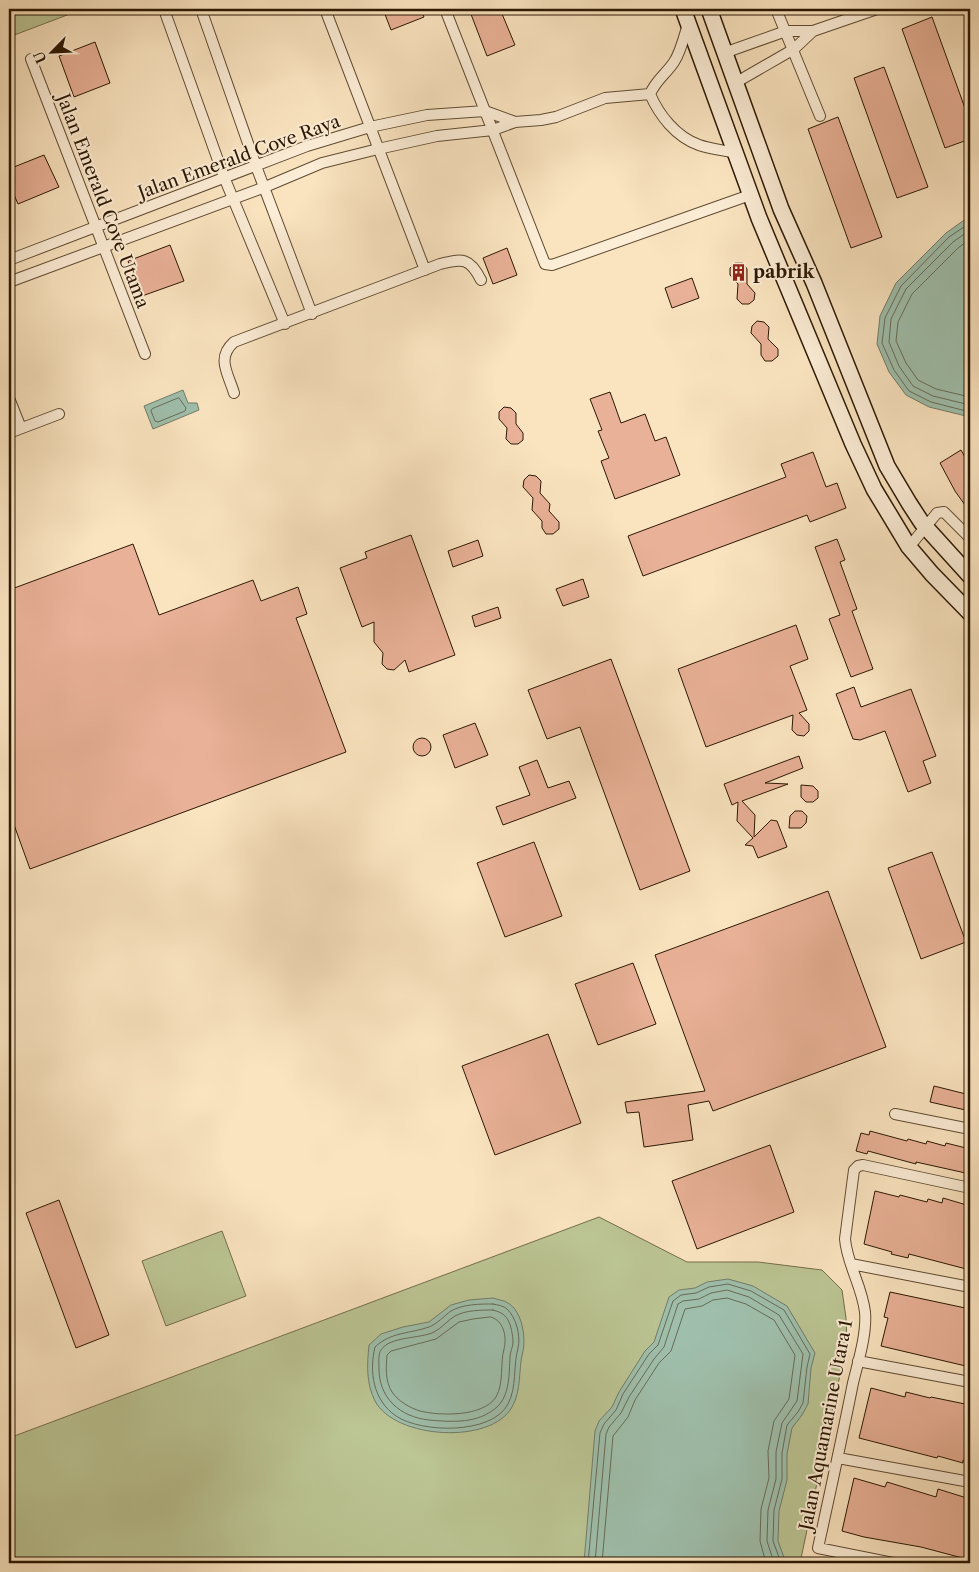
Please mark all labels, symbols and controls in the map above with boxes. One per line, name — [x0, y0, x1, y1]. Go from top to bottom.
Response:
north arrow — [28, 28, 78, 78]
text: U — [29, 48, 51, 66]
street label: Jalan Emerald Cove Utama — [51, 88, 154, 312]
street label: Jalan Emerald Cove Raya — [132, 110, 344, 205]
place label: pabrik — [753, 261, 815, 283]
building icon: pabrik — [729, 262, 749, 282]
street label: Jalan Aquamarine Utara 1 — [794, 1317, 857, 1535]

